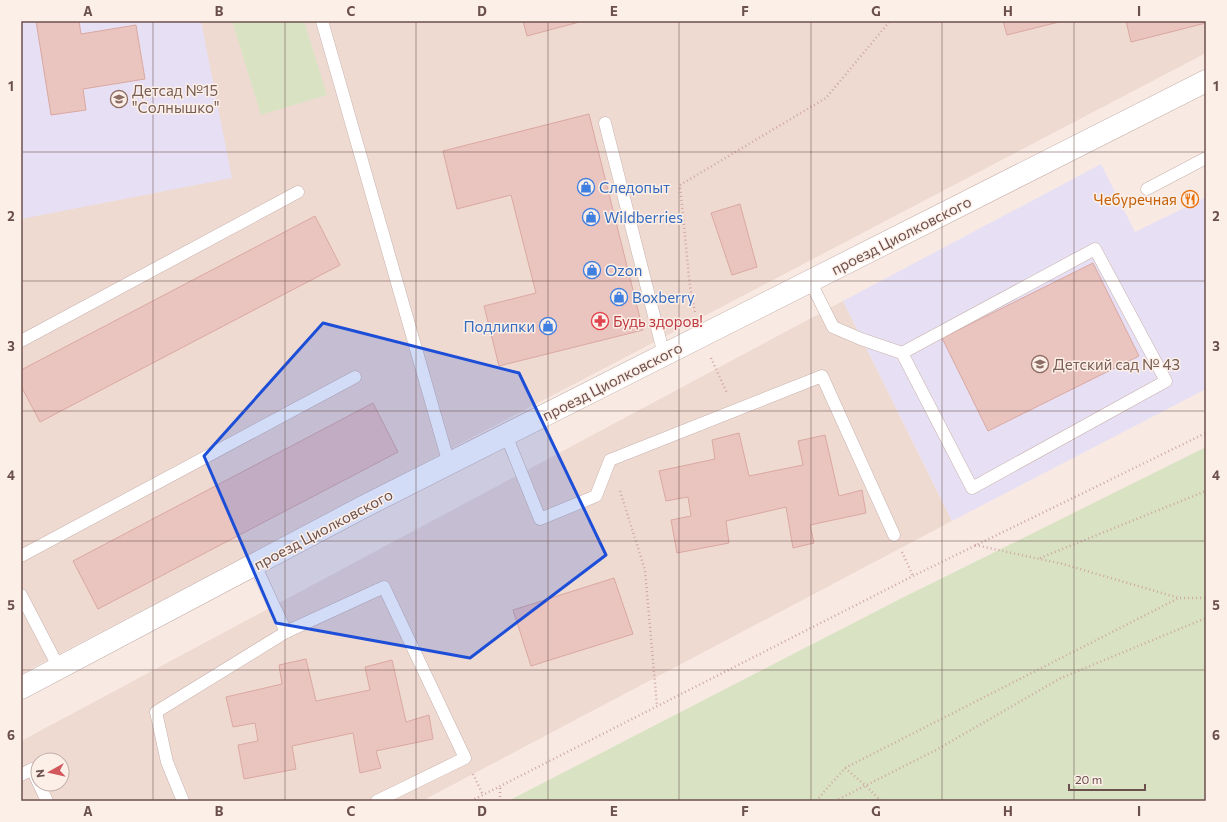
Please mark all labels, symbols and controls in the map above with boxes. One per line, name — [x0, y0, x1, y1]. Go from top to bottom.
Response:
text: A — [83, 3, 93, 19]
text: B — [215, 3, 224, 19]
text: C — [347, 3, 356, 19]
text: D — [477, 3, 487, 19]
text: E — [610, 3, 618, 19]
text: F — [741, 3, 749, 19]
text: G — [871, 3, 881, 19]
text: H — [1003, 3, 1013, 19]
text: I — [1137, 3, 1141, 19]
text: 1 — [8, 78, 14, 94]
text: 1 — [1213, 78, 1219, 94]
place label: Детсад №15 "Солнышко" — [132, 81, 219, 116]
school or university icon: Детсад №15 "Солнышко" — [109, 89, 129, 109]
shop icon: Следопыт — [576, 177, 596, 197]
place label: Следопыт — [599, 178, 670, 196]
restaurant icon: Чебуречная — [1180, 189, 1200, 209]
place label: Чебуречная — [1094, 190, 1177, 208]
street label: проезд Циолковского — [828, 192, 974, 278]
shop icon: Wildberries — [581, 207, 601, 227]
text: 2 — [7, 208, 15, 224]
place label: Wildberries — [604, 208, 683, 226]
text: 2 — [1212, 208, 1220, 224]
shop icon: Ozon — [582, 260, 602, 280]
place label: Ozon — [605, 261, 642, 279]
shop icon: Boxberry — [609, 287, 629, 307]
place label: Boxberry — [632, 288, 695, 306]
pharmacy icon: Будь здоров! — [590, 311, 610, 331]
place label: Будь здоров! — [613, 312, 703, 330]
shop icon: Подлипки — [538, 316, 558, 336]
place label: Подлипки — [463, 317, 535, 335]
text: 3 — [7, 338, 15, 354]
street label: проезд Циолковского — [539, 338, 685, 424]
text: 3 — [1212, 338, 1220, 354]
school or university icon: Детский сад № 43 — [1030, 354, 1050, 374]
place label: Детский сад № 43 — [1053, 355, 1180, 373]
text: 4 — [7, 467, 15, 483]
text: 4 — [1212, 467, 1220, 483]
street label: проезд Циолковского — [250, 485, 396, 573]
text: 5 — [7, 597, 15, 613]
text: 5 — [1212, 597, 1220, 613]
text: 6 — [7, 727, 15, 743]
text: 6 — [1212, 727, 1220, 743]
north arrow — [30, 752, 70, 792]
scale bar — [1069, 766, 1145, 792]
text: N — [33, 768, 47, 778]
text: 20 m — [1075, 772, 1102, 786]
text: A — [83, 803, 93, 819]
text: B — [215, 803, 224, 819]
text: C — [347, 803, 356, 819]
text: D — [477, 803, 487, 819]
text: E — [610, 803, 618, 819]
text: F — [741, 803, 749, 819]
text: G — [871, 803, 881, 819]
text: H — [1003, 803, 1013, 819]
text: I — [1137, 803, 1141, 819]

